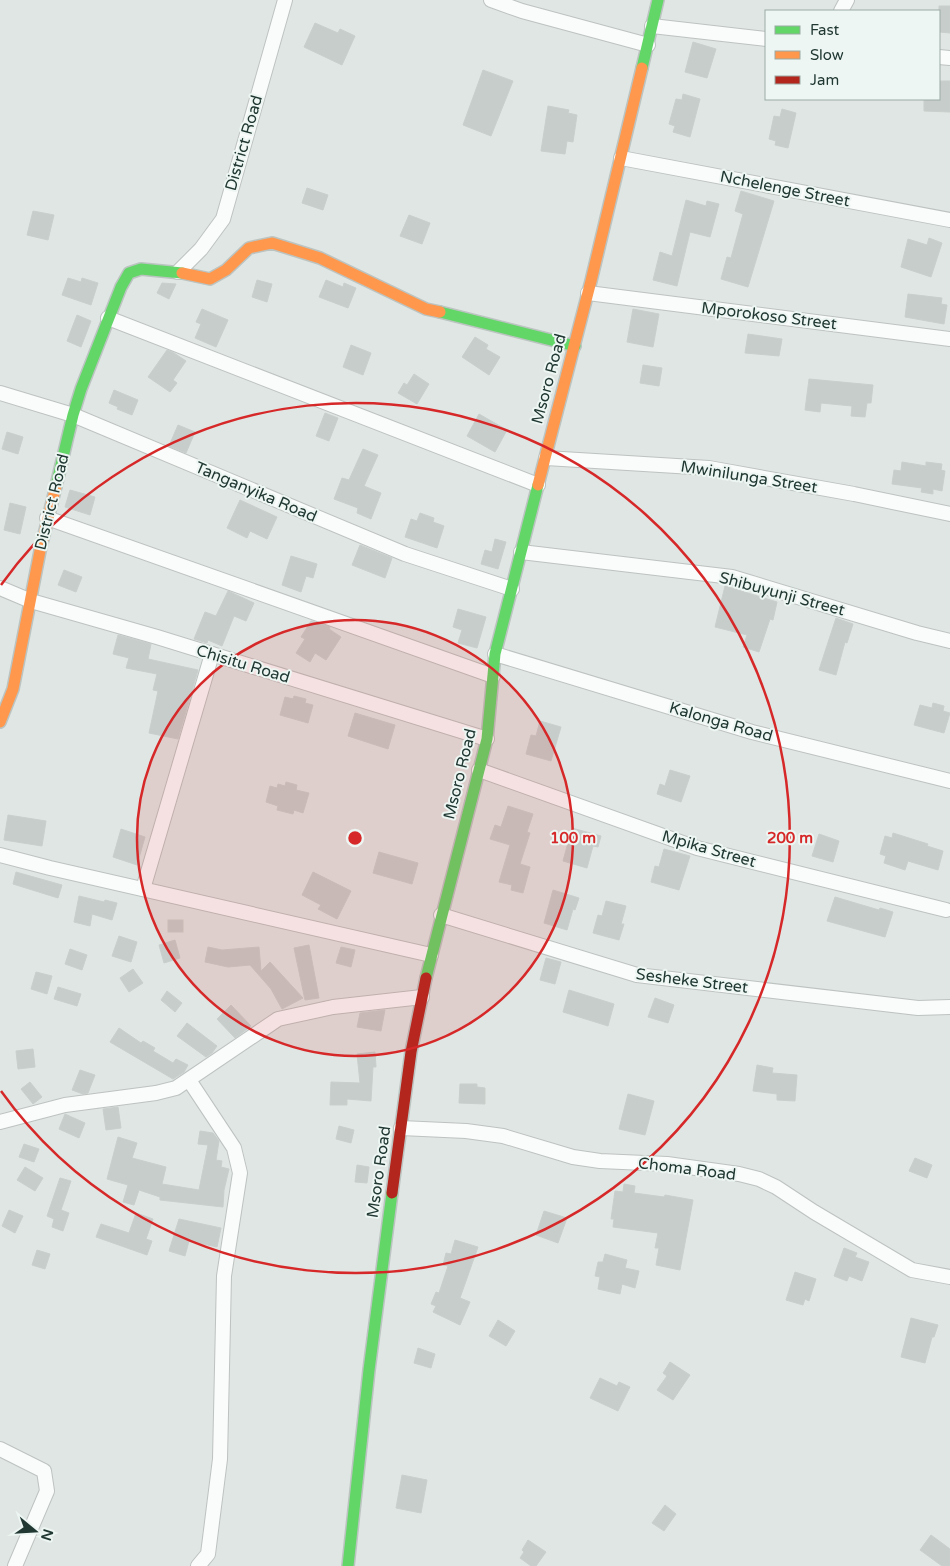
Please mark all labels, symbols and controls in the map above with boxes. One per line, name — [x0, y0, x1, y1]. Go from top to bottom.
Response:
legend — [765, 10, 940, 100]
text: Fast — [810, 21, 840, 39]
text: Slow — [810, 46, 844, 64]
text: Jam — [810, 71, 839, 89]
street label: District Road — [221, 93, 267, 193]
street label: Nchelenge Street — [718, 167, 852, 211]
street label: Mporokoso Street — [700, 298, 838, 334]
street label: Msoro Road — [527, 332, 571, 426]
street label: District Road — [30, 452, 74, 552]
street label: Mwinilunga Street — [679, 456, 819, 498]
street label: Tanganyika Road — [192, 457, 320, 527]
street label: Shibuyunji Street — [717, 568, 847, 620]
street label: Chisitu Road — [194, 640, 292, 688]
street label: Kalonga Road — [667, 698, 775, 746]
street label: Msoro Road — [439, 727, 481, 821]
street label: Mpika Street — [660, 826, 758, 872]
centre of rings — [346, 829, 364, 847]
text: 100 m — [550, 829, 596, 847]
text: 200 m — [767, 829, 813, 847]
street label: Sesheke Street — [635, 964, 749, 998]
street label: Msoro Road — [363, 1125, 395, 1219]
street label: Choma Road — [637, 1153, 737, 1185]
north arrow — [10, 1506, 60, 1556]
text: N — [37, 1527, 57, 1543]

